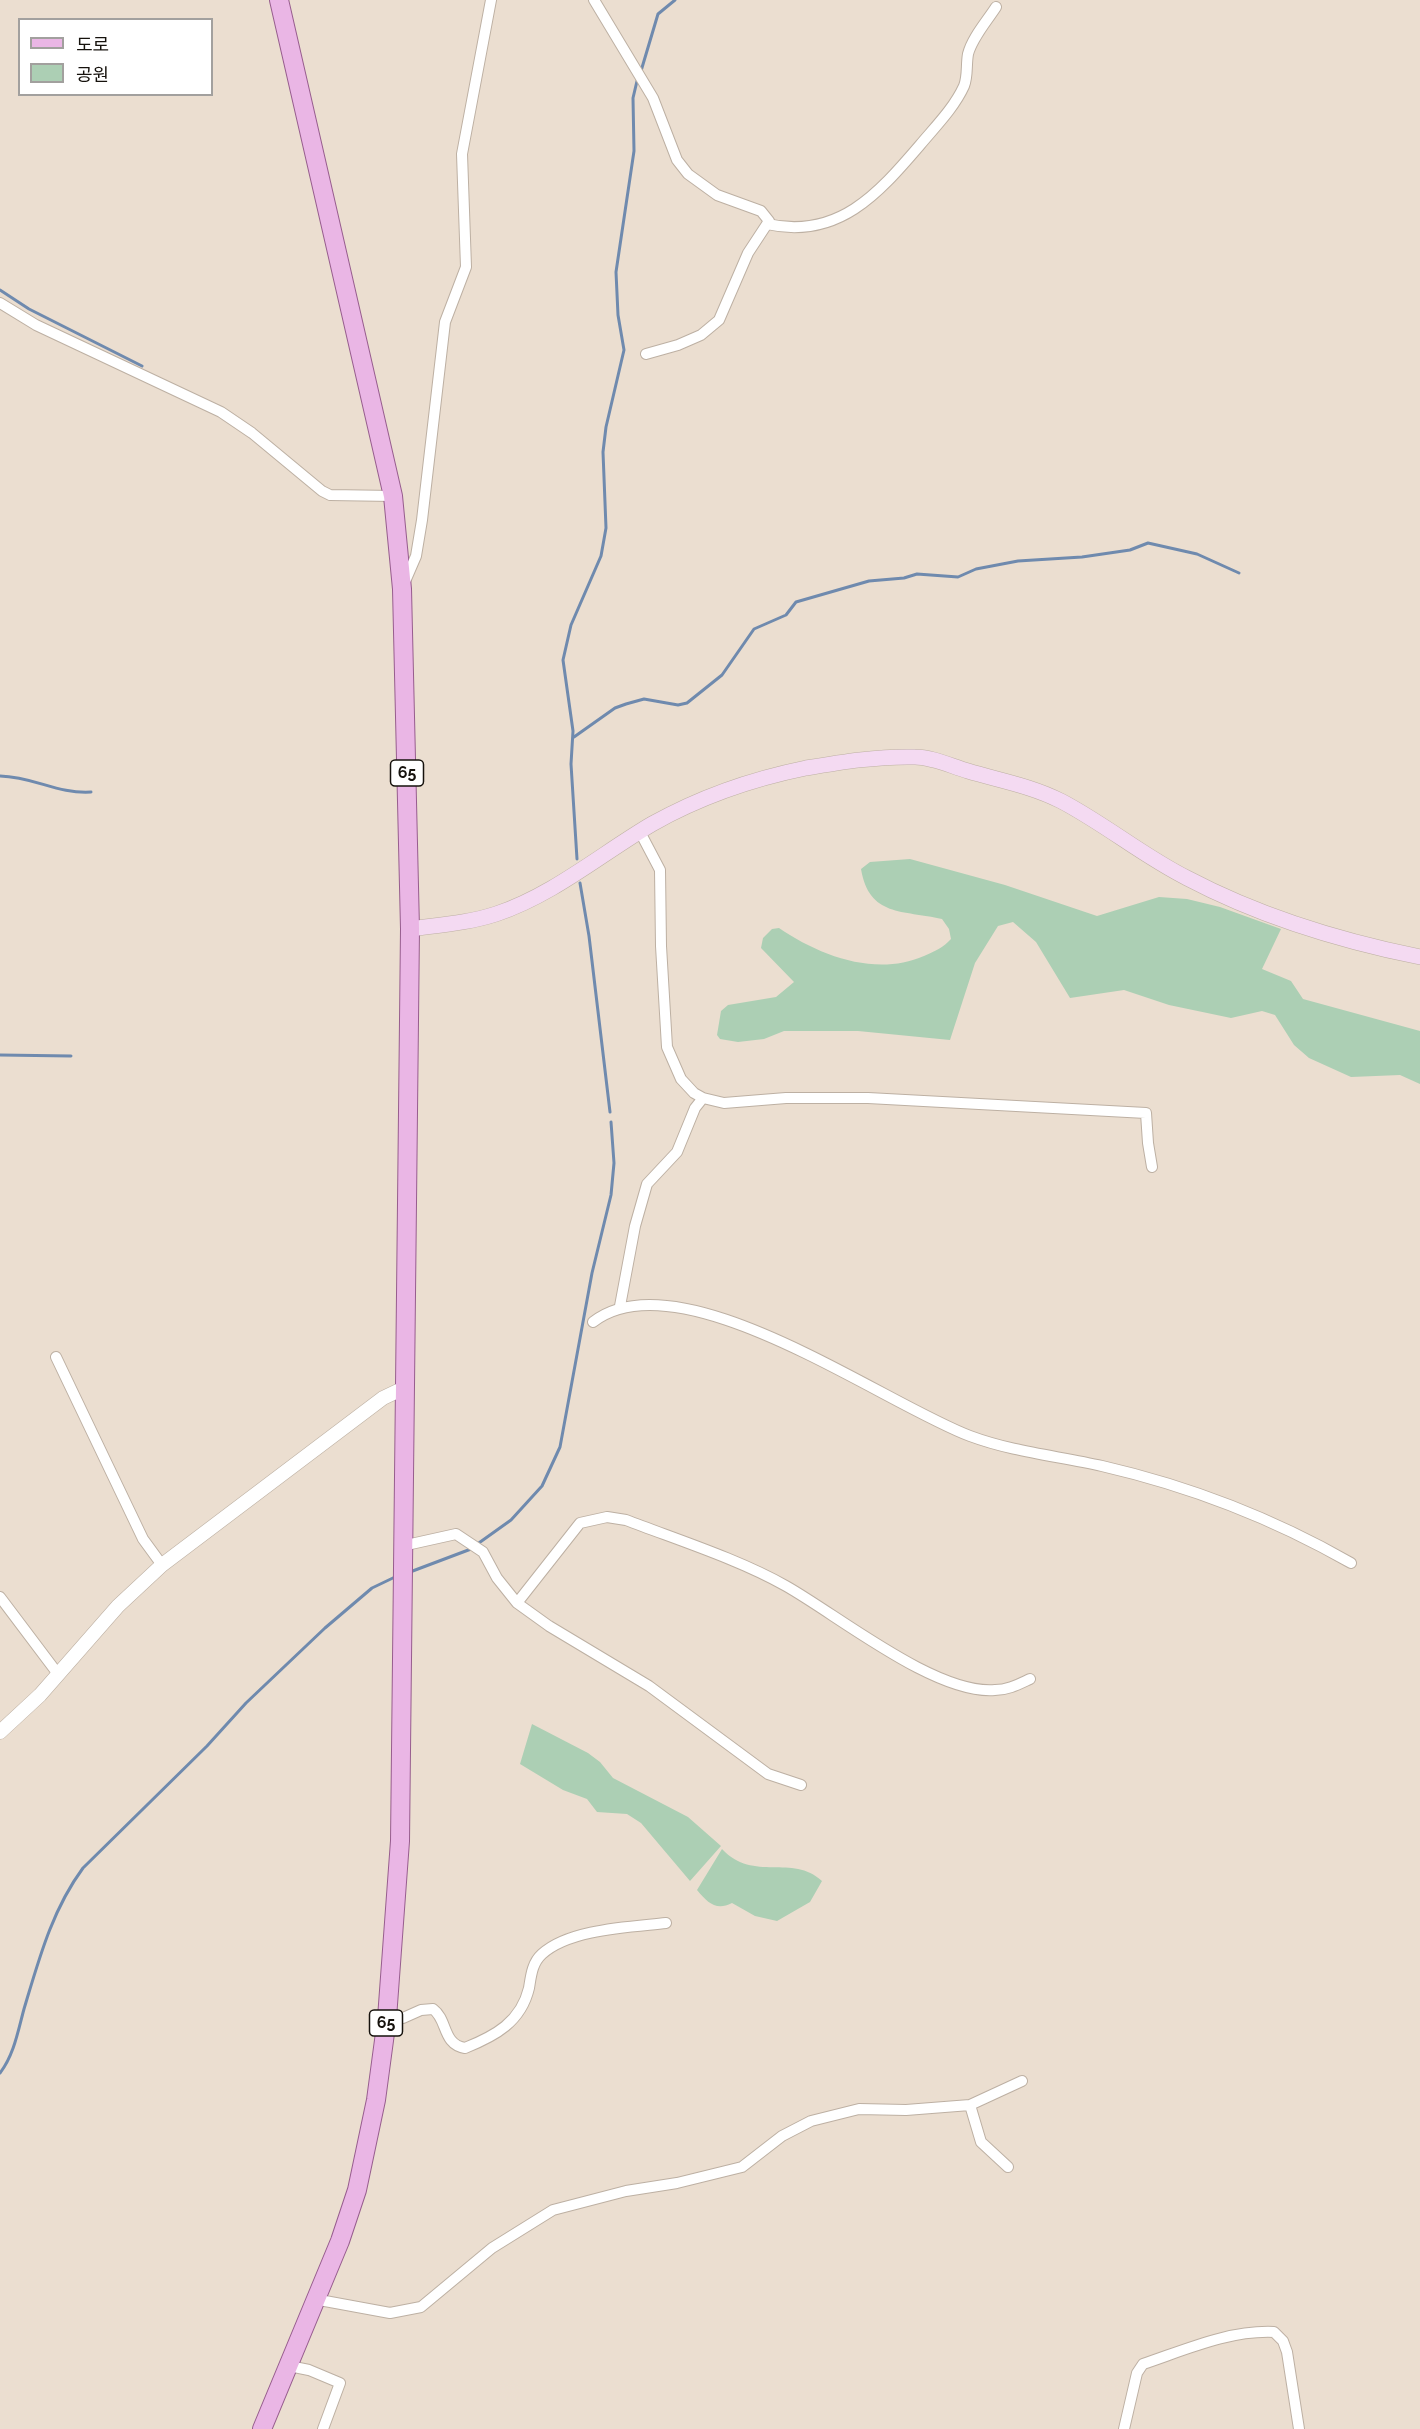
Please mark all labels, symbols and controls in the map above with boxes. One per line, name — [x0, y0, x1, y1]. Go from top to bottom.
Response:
legend — [18, 18, 213, 96]
text: 도로 — [76, 34, 109, 55]
text: 공원 — [76, 64, 109, 85]
road number: 65 — [390, 760, 424, 786]
road number: 65 — [370, 2010, 402, 2036]

